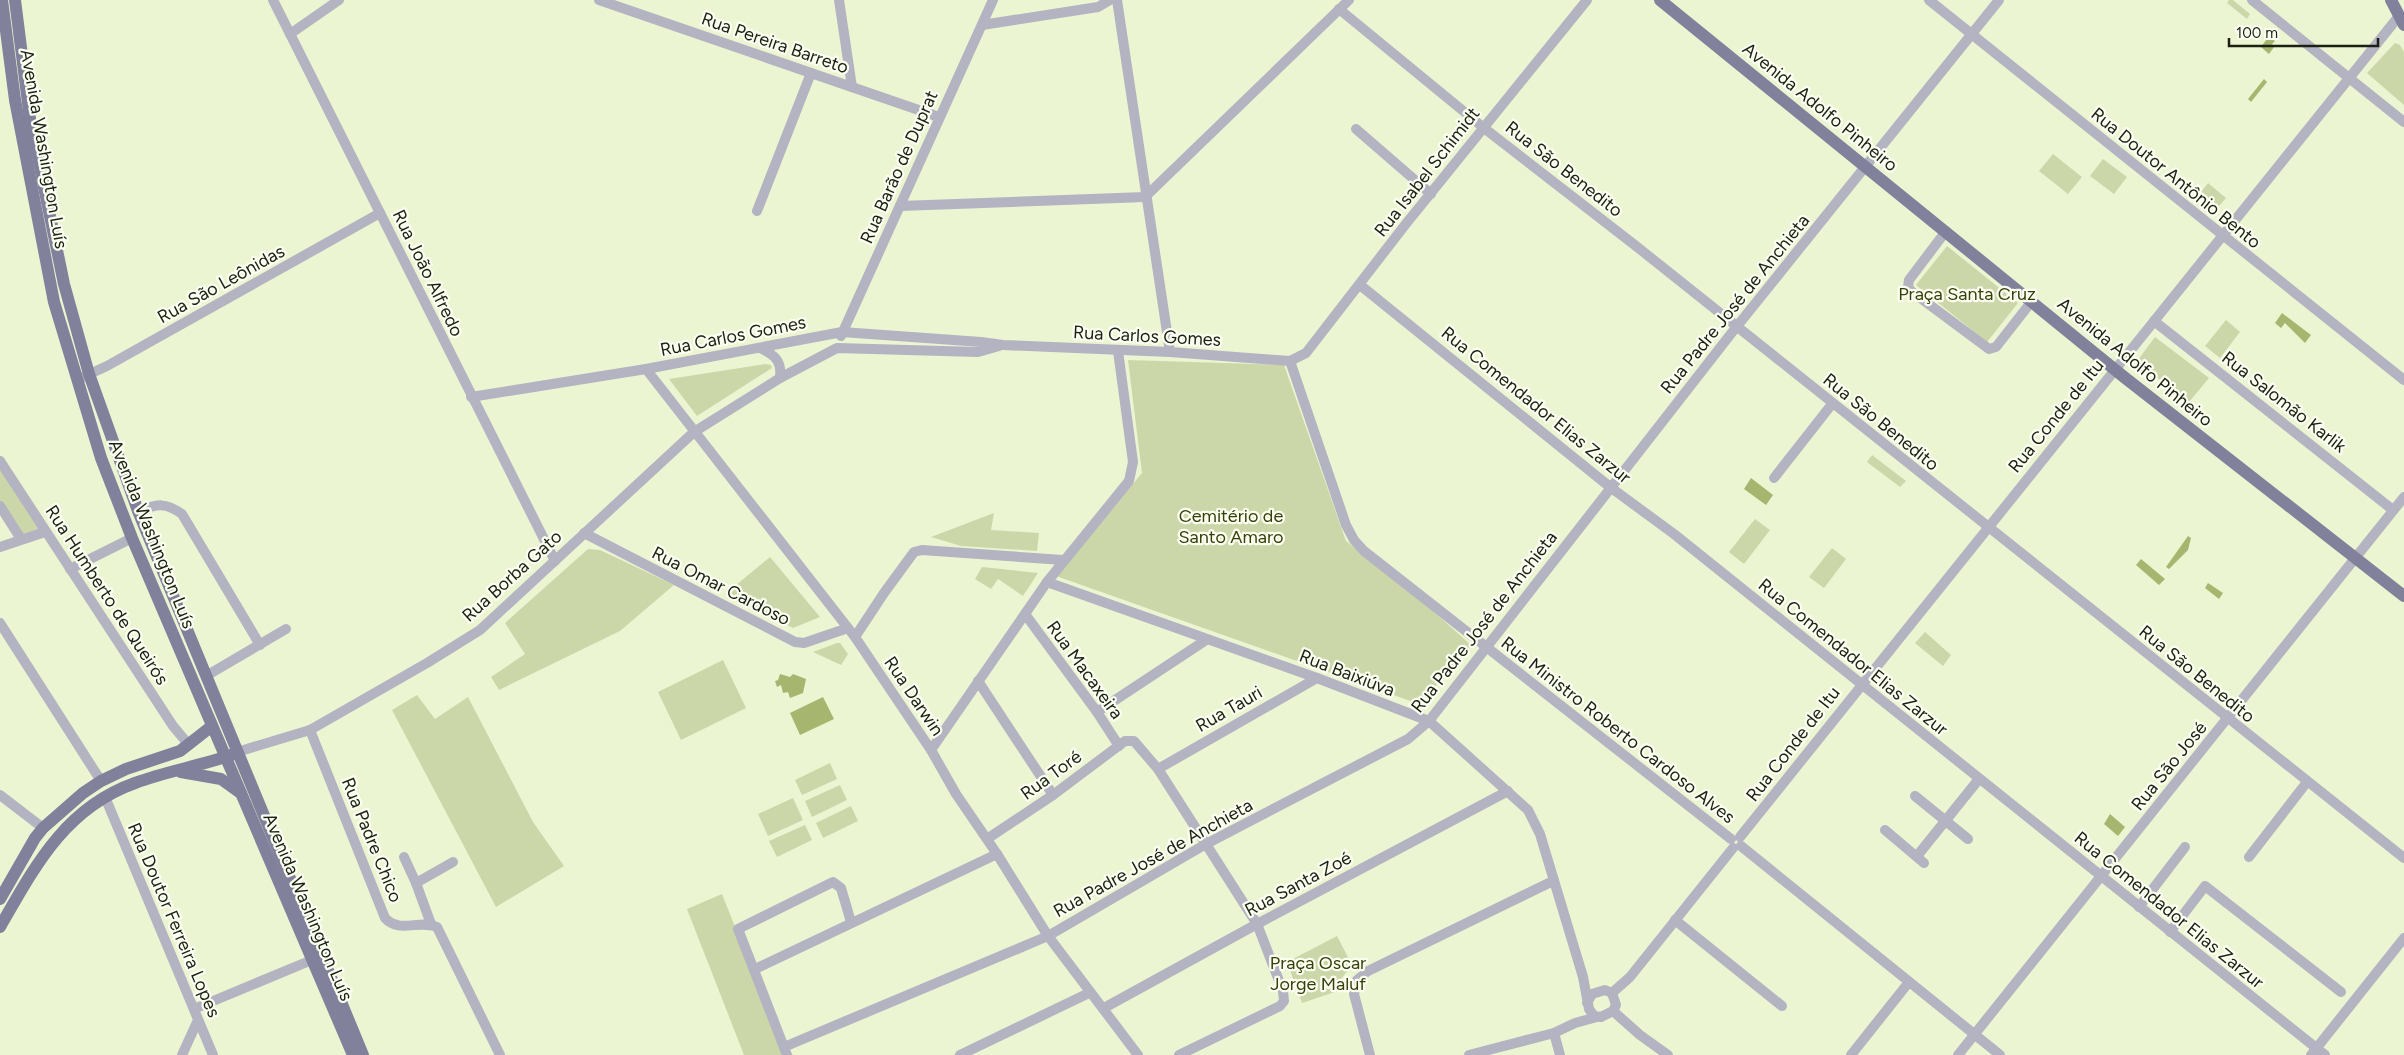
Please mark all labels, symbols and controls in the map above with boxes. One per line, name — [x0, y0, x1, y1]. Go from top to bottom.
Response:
street label: Rua Pereira Barreto — [699, 8, 851, 78]
scale bar — [2229, 15, 2378, 47]
text: 100 m — [2236, 24, 2278, 42]
street label: Avenida Adolfo Pinheiro — [1738, 38, 1902, 176]
street label: Avenida Washington Luís — [16, 48, 72, 250]
street label: Rua Barão de Duprat — [855, 87, 943, 247]
street label: Rua Isabel Schimidt — [1370, 103, 1484, 241]
street label: Rua Doutor Antônio Bento — [2087, 103, 2265, 253]
street label: Rua São Benedito — [1501, 116, 1627, 222]
street label: Rua João Alfredo — [388, 206, 468, 340]
street label: Rua Padre José de Anchieta — [1656, 210, 1814, 398]
street label: Rua São Leônidas — [154, 240, 288, 328]
park label: Praça Santa Cruz — [1898, 283, 2036, 305]
street label: Avenida Adolfo Pinheiro — [2053, 293, 2217, 431]
street label: Rua Carlos Gomes — [658, 311, 808, 361]
street label: Rua Carlos Gomes — [1072, 321, 1222, 351]
street label: Rua Comendador Elias Zarzur — [1437, 322, 1635, 488]
street label: Rua Salomão Karlik — [2217, 347, 2351, 458]
street label: Rua Conde de Itu — [2003, 355, 2109, 477]
street label: Rua São Benedito — [1819, 369, 1943, 475]
street label: Avenida Washington Luís — [104, 436, 200, 632]
street label: Rua Humberto de Queirós — [41, 501, 173, 689]
park label: Cemitério de Santo Amaro — [1178, 505, 1284, 548]
street label: Rua Borba Gato — [458, 525, 566, 627]
street label: Rua Padre José de Anchieta — [1406, 527, 1562, 717]
street label: Rua Omar Cardoso — [648, 542, 794, 630]
street label: Rua Comendador Elias Zarzur — [1754, 574, 1952, 740]
street label: Rua Macaxeira — [1042, 617, 1128, 723]
street label: Rua São Benedito — [2135, 621, 2259, 727]
street label: Rua Ministro Roberto Cardoso Alves — [1497, 632, 1739, 828]
street label: Rua Baixiúva — [1296, 645, 1398, 701]
street label: Rua Darwin — [879, 652, 949, 740]
street label: Rua Tauri — [1192, 681, 1266, 737]
street label: Rua Conde de Itu — [1741, 682, 1845, 806]
street label: Rua São José — [2126, 717, 2212, 815]
street label: Rua Toré — [1016, 745, 1086, 805]
street label: Rua Padre Chico — [337, 774, 407, 906]
street label: Rua Padre José de Anchieta — [1050, 794, 1256, 922]
street label: Avenida Washington Luís — [258, 810, 358, 1004]
street label: Rua Doutor Ferreira Lopes — [123, 819, 225, 1021]
street label: Rua Comendador Elias Zarzur — [2070, 827, 2268, 993]
street label: Rua Santa Zoé — [1241, 847, 1355, 921]
park label: Praça Oscar Jorge Maluf — [1270, 952, 1366, 995]

